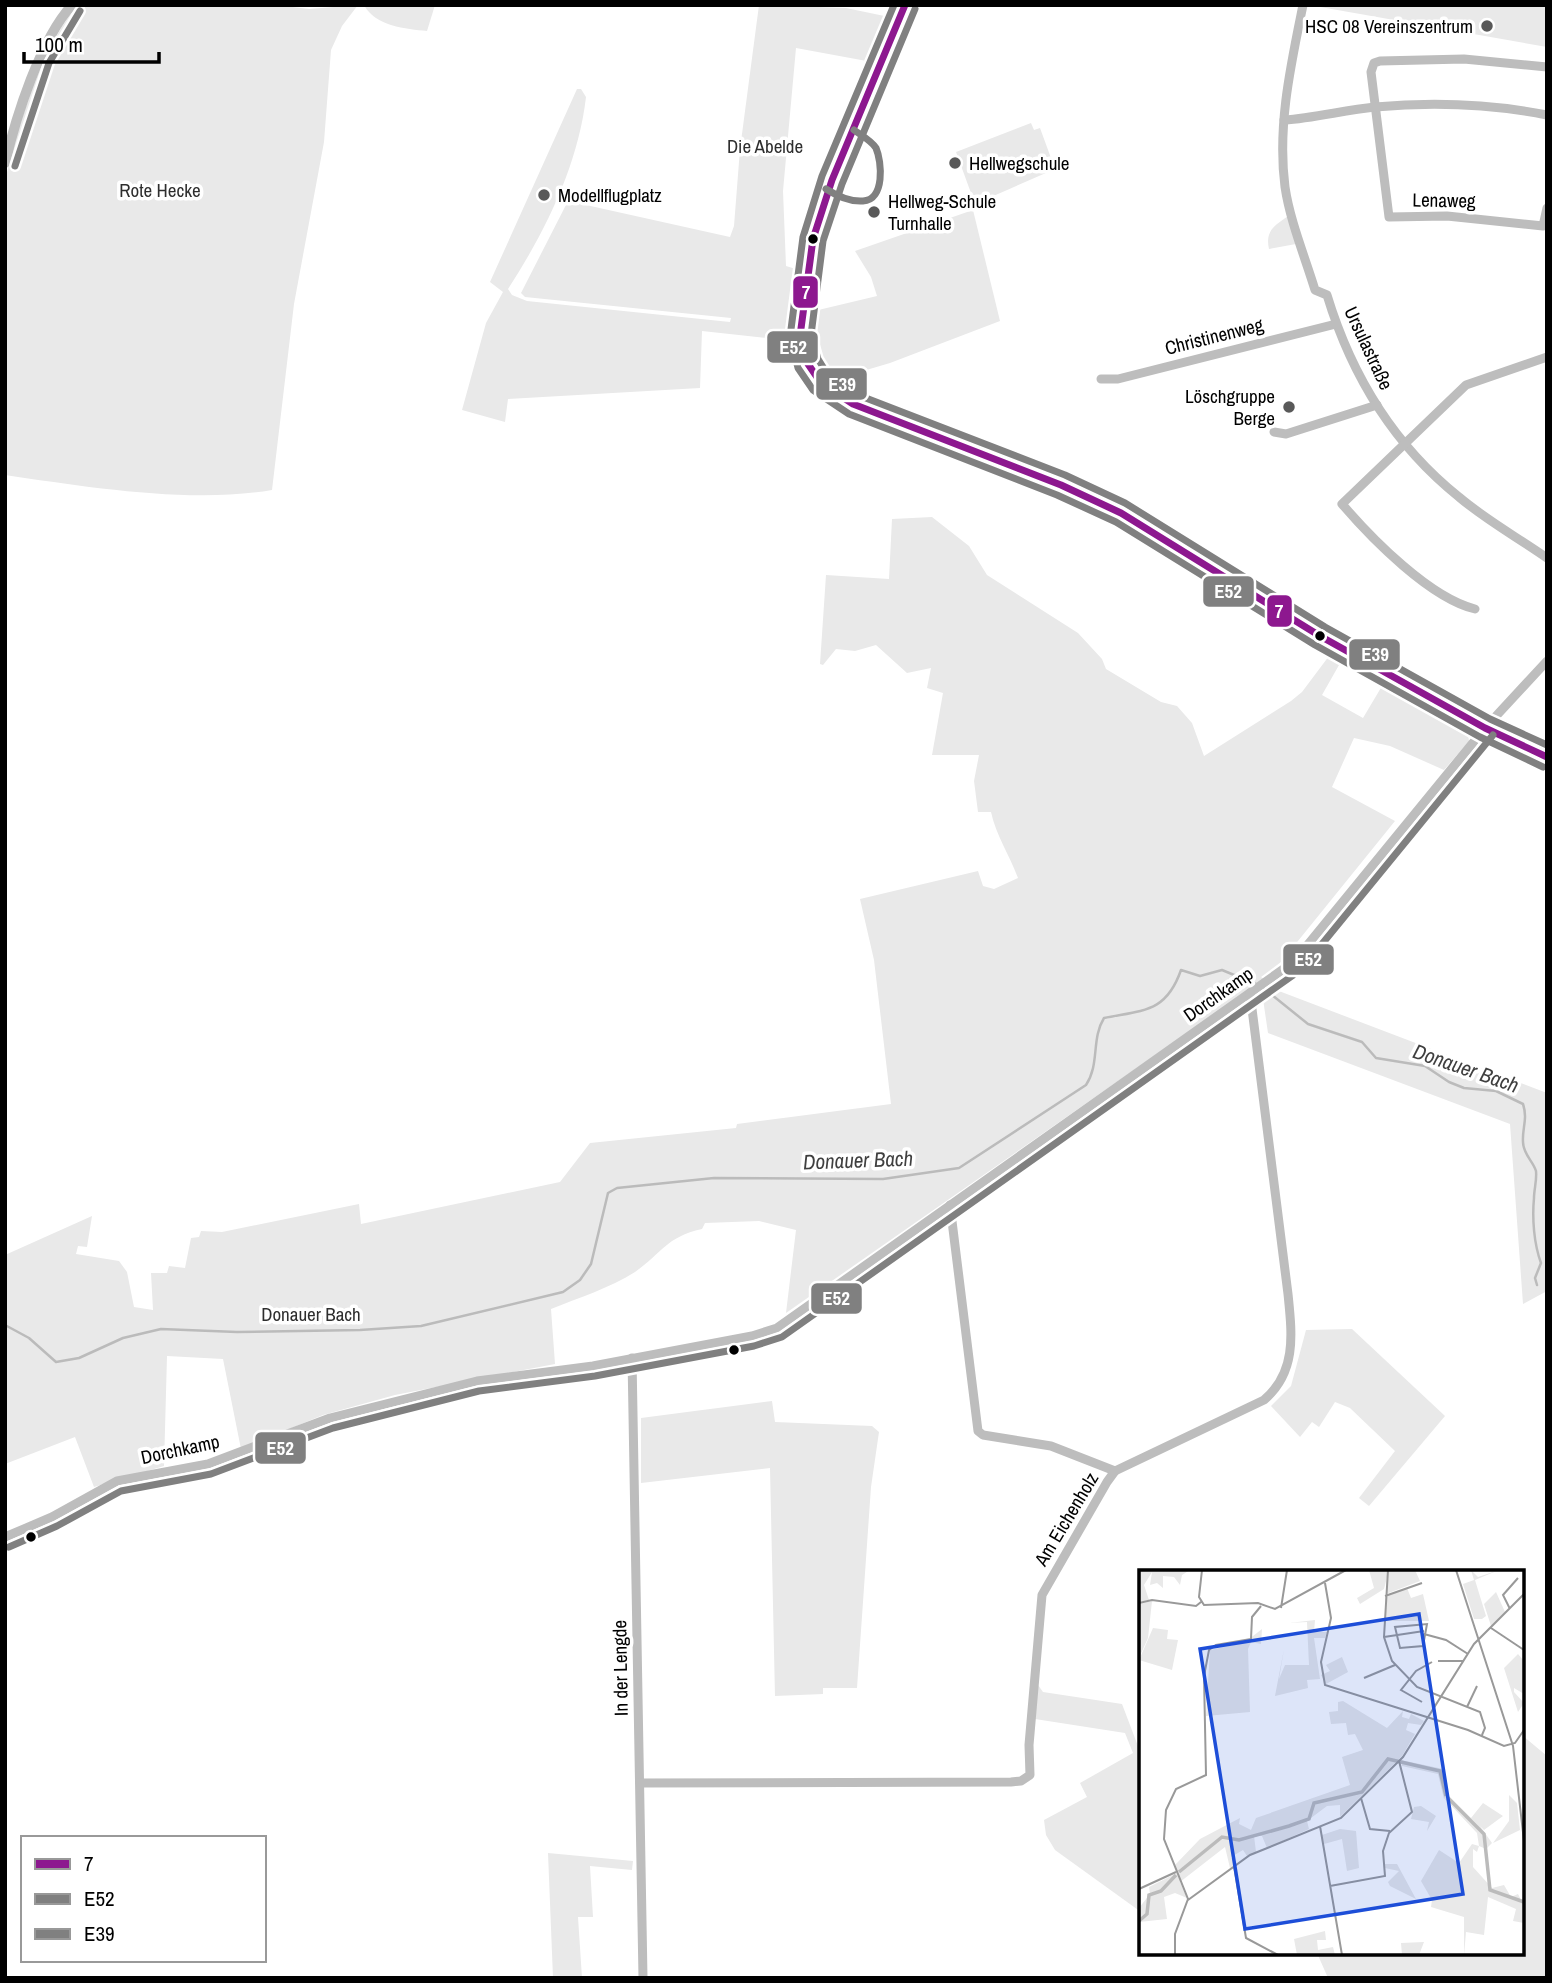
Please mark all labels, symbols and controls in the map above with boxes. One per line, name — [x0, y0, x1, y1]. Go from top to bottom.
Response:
place label: HSC 08 Vereinszentrum — [1305, 13, 1473, 39]
marker: HSC 08 Vereinszentrum — [1479, 18, 1495, 34]
scale bar — [24, 21, 159, 65]
text: 100 m — [35, 30, 83, 59]
park label: Die Abelde — [727, 133, 803, 159]
place label: Hellwegschule — [969, 150, 1069, 176]
marker: Hellwegschule — [947, 155, 963, 171]
park label: Rote Hecke — [119, 177, 201, 203]
place label: Modellflugplatz — [558, 182, 662, 208]
street label: Lenaweg — [1412, 186, 1476, 214]
marker: Modellflugplatz — [536, 187, 552, 203]
place label: Hellweg-Schule Turnhalle — [888, 188, 996, 236]
marker: Hellweg-Schule Turnhalle — [866, 204, 882, 220]
unlabelled marker — [806, 232, 820, 246]
line badge: 7 — [792, 275, 819, 309]
text: 7 — [802, 279, 811, 305]
street label: Ursulastraße — [1338, 302, 1400, 394]
street label: Christinenweg — [1162, 311, 1266, 361]
line badge: E52 — [766, 330, 819, 364]
text: E52 — [779, 334, 807, 360]
line badge: E39 — [815, 367, 868, 401]
text: E39 — [828, 371, 856, 397]
place label: Löschgruppe Berge — [1185, 383, 1275, 431]
marker: Löschgruppe Berge — [1281, 399, 1297, 415]
line badge: E52 — [1202, 575, 1255, 608]
text: E52 — [1214, 578, 1242, 604]
line badge: 7 — [1266, 594, 1293, 628]
text: 7 — [1275, 598, 1284, 624]
unlabelled marker — [1313, 629, 1327, 643]
line badge: E39 — [1348, 638, 1401, 671]
text: E39 — [1361, 641, 1389, 667]
line badge: E52 — [1282, 943, 1335, 976]
text: E52 — [1294, 946, 1322, 972]
street label: Dorchkamp — [1178, 961, 1258, 1027]
water label: Donauer Bach — [1409, 1036, 1523, 1100]
water label: Donauer Bach — [802, 1144, 914, 1176]
line badge: E52 — [810, 1282, 863, 1315]
text: E52 — [822, 1285, 850, 1311]
park label: Donauer Bach — [261, 1301, 361, 1327]
unlabelled marker — [727, 1343, 741, 1357]
street label: Dorchkamp — [138, 1428, 222, 1470]
line badge: E52 — [254, 1431, 307, 1465]
text: E52 — [266, 1435, 294, 1461]
street label: Am Eichenholz — [1027, 1467, 1104, 1571]
unlabelled marker — [24, 1530, 38, 1544]
inset map — [1139, 1570, 1524, 1955]
street label: In der Lengde — [606, 1620, 634, 1716]
legend — [21, 1836, 266, 1962]
text: 7 — [84, 1849, 94, 1878]
text: E52 — [84, 1884, 115, 1913]
text: E39 — [84, 1919, 115, 1948]

